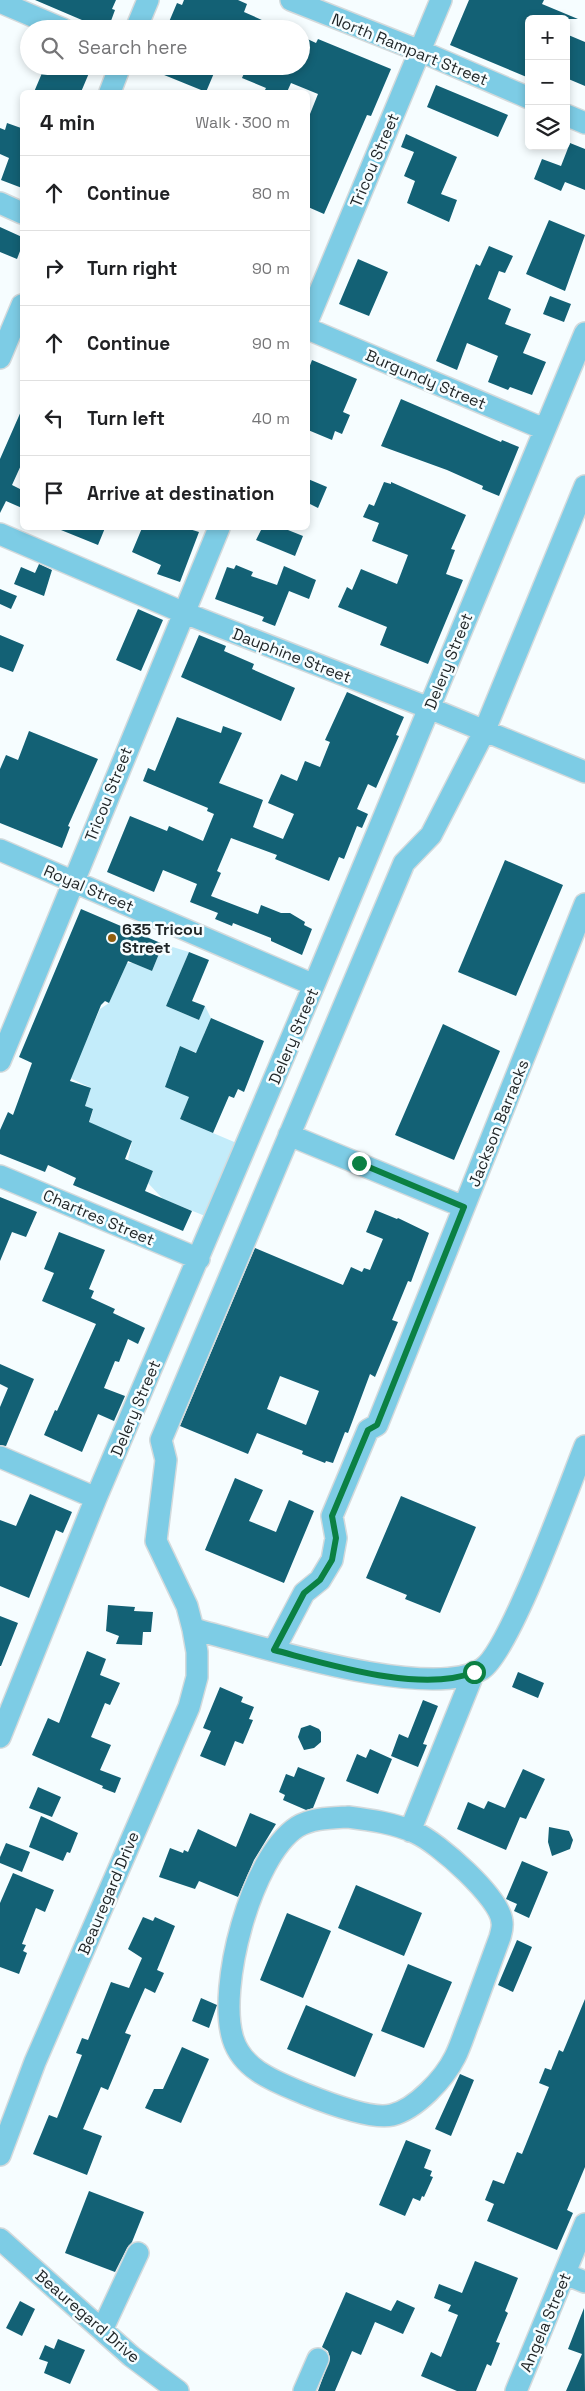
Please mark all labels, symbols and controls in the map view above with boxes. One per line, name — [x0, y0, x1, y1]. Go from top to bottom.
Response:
street label: North Rampart Street — [329, 8, 491, 90]
map controls — [525, 15, 570, 150]
button: + — [525, 15, 570, 60]
search box — [20, 20, 310, 75]
icon: search — [38, 34, 66, 62]
text: Search here — [78, 35, 188, 60]
button: − — [525, 60, 570, 105]
button: layers — [525, 105, 570, 150]
text: 4 min — [40, 109, 95, 136]
street label: Tricou Street — [345, 110, 404, 211]
text: Walk · 300 m — [195, 112, 290, 133]
icon: ahead — [40, 179, 68, 207]
text: Continue — [87, 181, 170, 206]
text: 80 m — [252, 183, 290, 204]
icon: right — [40, 254, 68, 282]
text: Turn right — [87, 256, 177, 281]
text: 90 m — [252, 258, 290, 279]
icon: ahead — [40, 329, 68, 357]
text: Continue — [87, 331, 170, 356]
text: 90 m — [252, 333, 290, 354]
street label: Burgundy Street — [362, 345, 489, 414]
icon: left — [40, 404, 68, 432]
text: Turn left — [87, 406, 165, 431]
text: 40 m — [252, 408, 290, 429]
icon: arrive — [40, 479, 68, 507]
text: Arrive at destination — [87, 481, 275, 506]
street label: Delery Street — [420, 610, 477, 713]
street label: Dauphine Street — [229, 623, 354, 688]
street label: Tricou Street — [80, 744, 137, 845]
street label: Royal Street — [41, 860, 137, 917]
place label: 635 Tricou Street — [122, 919, 203, 958]
marker: 635 Tricou Street — [106, 932, 118, 944]
street label: Delery Street — [264, 985, 323, 1087]
street label: Jackson Barracks — [463, 1057, 534, 1190]
route end — [348, 1152, 371, 1175]
street label: Chartres Street — [40, 1184, 158, 1250]
street label: Delery Street — [106, 1357, 165, 1459]
route start — [463, 1661, 486, 1684]
street label: Beauregard Drive — [73, 1828, 144, 1958]
street label: Beauregard Drive — [31, 2265, 144, 2368]
street label: Angela Street — [515, 2269, 576, 2375]

